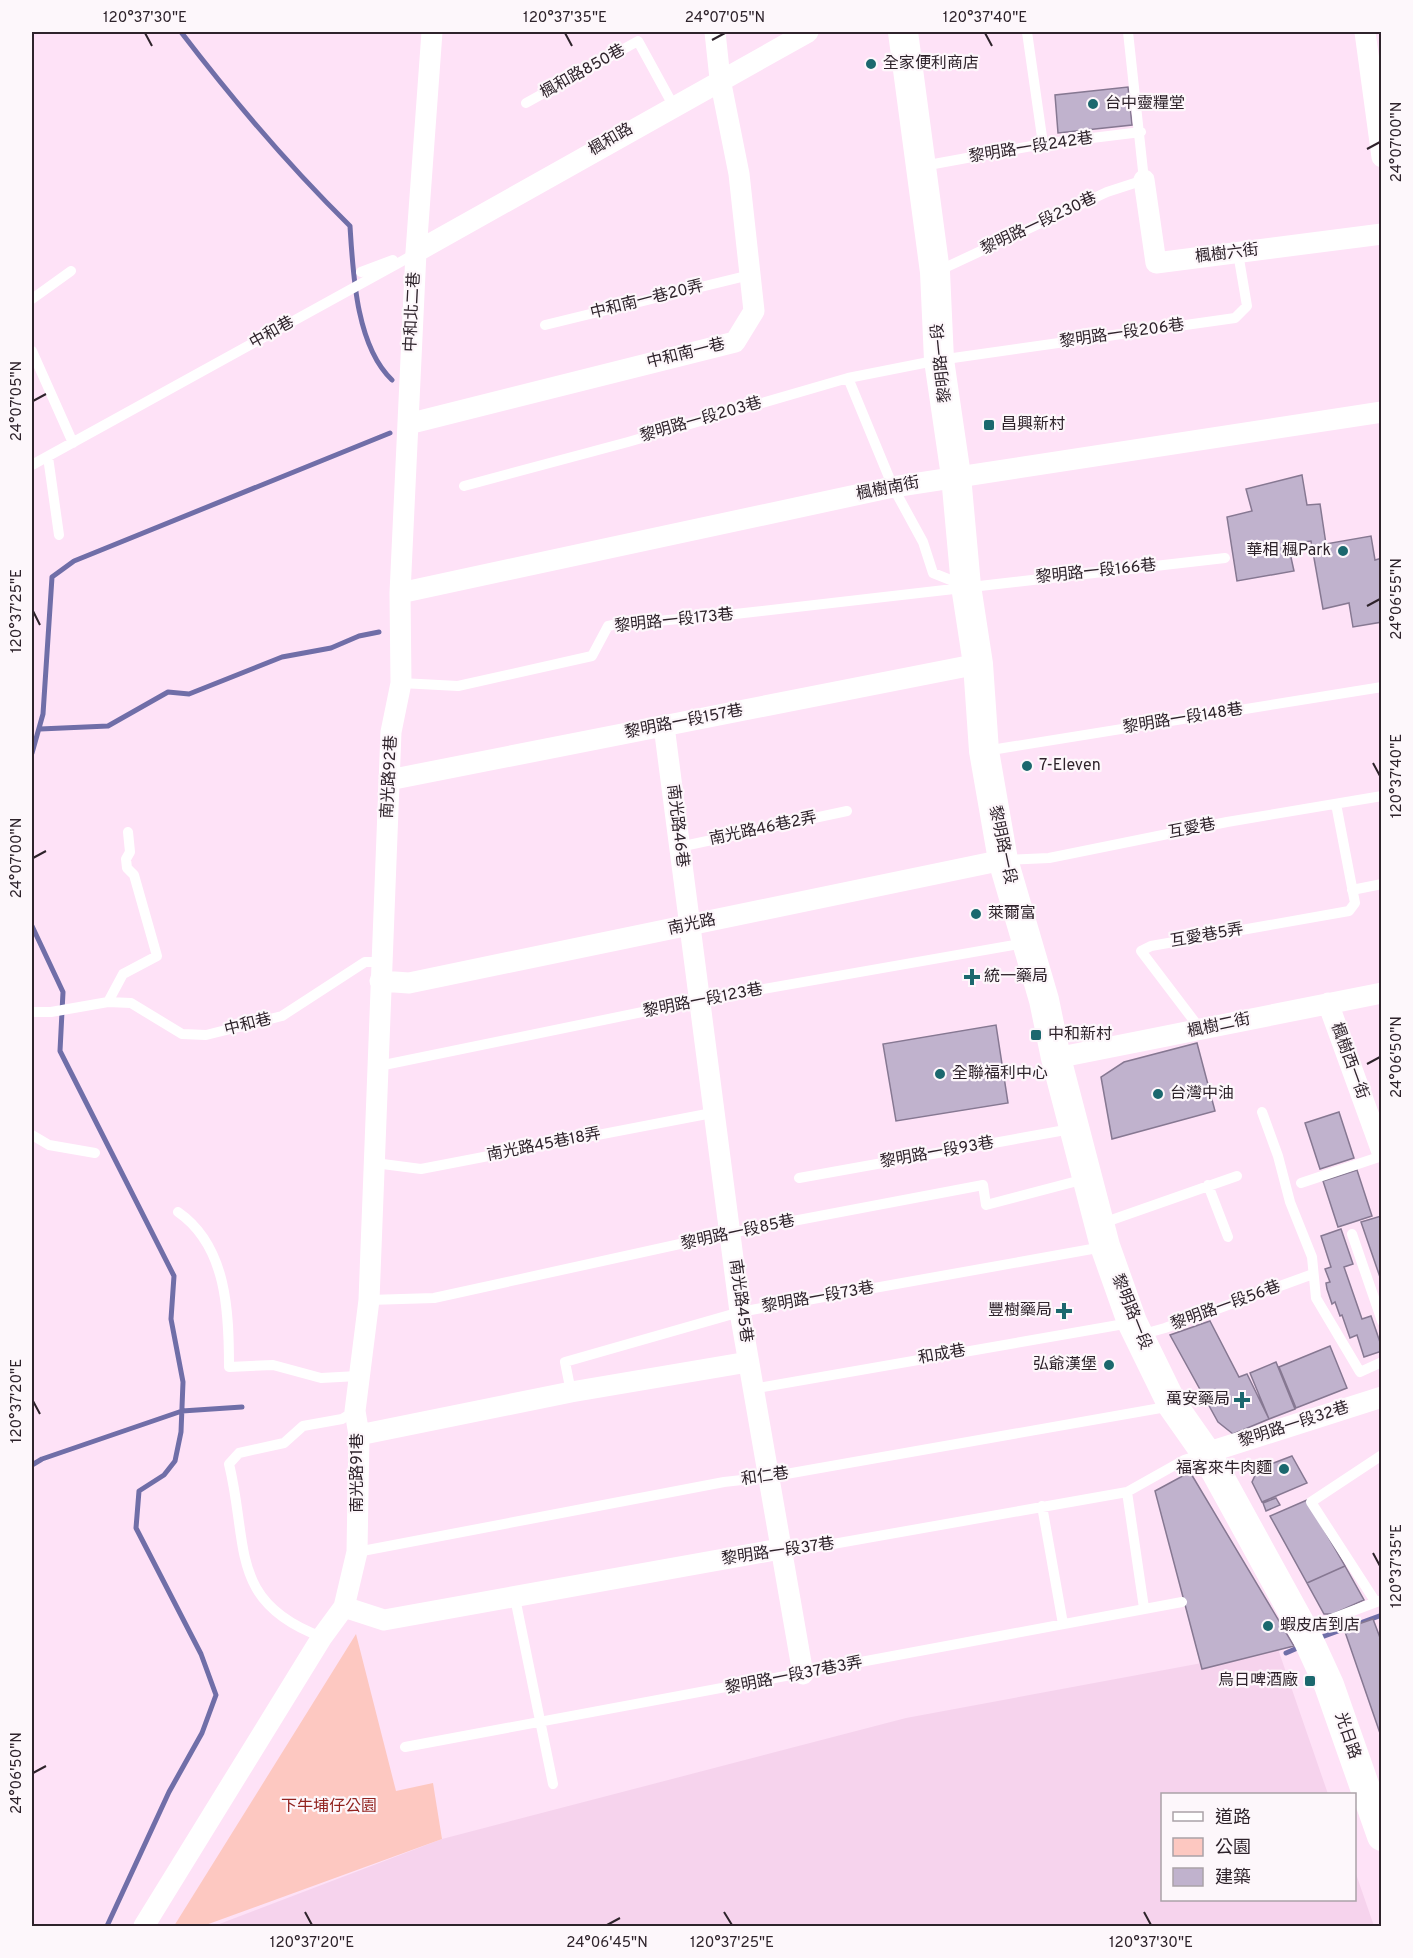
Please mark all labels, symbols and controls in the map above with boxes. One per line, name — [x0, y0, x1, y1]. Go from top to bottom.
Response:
text: 120°37'30"E — [103, 9, 187, 28]
text: 120°37'35"E — [523, 9, 607, 28]
text: 24°07'05"N — [685, 9, 765, 28]
text: 120°37'40"E — [943, 9, 1027, 28]
street label: 楓和路850巷 — [537, 40, 629, 104]
place label: 全家便利商店 — [883, 54, 979, 74]
marker: 全家便利商店 — [864, 57, 878, 71]
place label: 台中靈糧堂 — [1105, 94, 1185, 114]
marker: 台中靈糧堂 — [1086, 97, 1100, 111]
text: 24°07'00"N — [1388, 102, 1407, 182]
street label: 楓和路 — [585, 119, 637, 161]
street label: 黎明路一段242巷 — [968, 128, 1094, 168]
street label: 黎明路一段230巷 — [978, 188, 1100, 260]
street label: 楓樹六街 — [1194, 240, 1260, 268]
street label: 中和北二巷 — [401, 272, 425, 352]
street label: 中和南一巷20弄 — [588, 276, 706, 324]
street label: 中和巷 — [246, 313, 298, 353]
street label: 黎明路一段206巷 — [1058, 315, 1186, 353]
street label: 黎明路一段 — [928, 322, 956, 404]
street label: 中和南一巷 — [645, 335, 727, 373]
text: 24°07'05"N — [8, 361, 27, 441]
street label: 黎明路一段203巷 — [638, 393, 764, 447]
place label: 昌興新村 — [1001, 415, 1065, 435]
marker: 昌興新村 — [982, 418, 996, 432]
street label: 楓樹南街 — [855, 473, 921, 505]
place label: 華相 楓Park — [1246, 541, 1331, 561]
marker: 華相 楓Park — [1336, 544, 1350, 558]
street label: 黎明路一段166巷 — [1035, 556, 1157, 588]
text: 24°06'55"N — [1388, 558, 1407, 640]
text: 120°37'25"E — [8, 569, 27, 653]
street label: 黎明路一段173巷 — [613, 605, 735, 637]
street label: 黎明路一段148巷 — [1121, 700, 1245, 738]
street label: 黎明路一段157巷 — [623, 701, 745, 743]
text: 120°37'40"E — [1388, 734, 1407, 818]
street label: 南光路92巷 — [378, 735, 402, 819]
place label: 7-Eleven — [1039, 756, 1101, 776]
marker: 7-Eleven — [1020, 759, 1034, 773]
street label: 南光路46巷 — [662, 783, 692, 869]
street label: 黎明路一段 — [984, 804, 1020, 886]
street label: 南光路46巷2弄 — [707, 808, 819, 850]
street label: 互愛巷 — [1167, 815, 1217, 843]
text: 24°07'00"N — [8, 818, 27, 898]
place label: 萊爾富 — [988, 904, 1036, 924]
marker: 萊爾富 — [969, 907, 983, 921]
street label: 南光路 — [666, 910, 718, 940]
street label: 互愛巷5弄 — [1169, 920, 1245, 952]
place label: 統一藥局 — [984, 967, 1048, 987]
marker: 統一藥局 — [965, 970, 979, 984]
street label: 黎明路一段123巷 — [642, 980, 764, 1022]
street label: 中和巷 — [222, 1009, 274, 1041]
street label: 楓樹二街 — [1186, 1010, 1252, 1042]
text: 24°06'50"N — [1388, 1016, 1407, 1098]
street label: 楓樹西一街 — [1326, 1020, 1372, 1102]
place label: 中和新村 — [1048, 1025, 1112, 1045]
marker: 中和新村 — [1029, 1028, 1043, 1042]
place label: 全聯福利中心 — [952, 1064, 1048, 1084]
marker: 全聯福利中心 — [933, 1067, 947, 1081]
place label: 台灣中油 — [1170, 1084, 1234, 1104]
marker: 台灣中油 — [1151, 1087, 1165, 1101]
street label: 南光路45巷18弄 — [485, 1124, 603, 1166]
street label: 黎明路一段93巷 — [879, 1133, 995, 1173]
street label: 黎明路一段85巷 — [679, 1211, 797, 1255]
street label: 南光路45巷 — [724, 1258, 756, 1344]
street label: 黎明路一段 — [1107, 1271, 1155, 1353]
street label: 黎明路一段56巷 — [1168, 1277, 1284, 1335]
street label: 黎明路一段73巷 — [760, 1278, 876, 1318]
place label: 豐樹藥局 — [988, 1301, 1052, 1321]
marker: 豐樹藥局 — [1057, 1304, 1071, 1318]
street label: 和成巷 — [917, 1341, 967, 1369]
place label: 弘爺漢堡 — [1033, 1355, 1097, 1375]
marker: 弘爺漢堡 — [1102, 1358, 1116, 1372]
text: 120°37'20"E — [8, 1359, 27, 1443]
place label: 萬安藥局 — [1166, 1390, 1230, 1410]
marker: 萬安藥局 — [1235, 1393, 1249, 1407]
street label: 黎明路一段32巷 — [1236, 1398, 1352, 1452]
street label: 南光路91巷 — [348, 1433, 368, 1513]
place label: 福客來牛肉麵 — [1176, 1459, 1272, 1479]
marker: 福客來牛肉麵 — [1277, 1462, 1291, 1476]
street label: 和仁巷 — [740, 1464, 790, 1490]
text: 120°37'35"E — [1388, 1524, 1407, 1608]
street label: 黎明路一段37巷 — [720, 1534, 836, 1570]
place label: 蝦皮店到店 — [1280, 1616, 1360, 1636]
marker: 蝦皮店到店 — [1261, 1619, 1275, 1633]
street label: 黎明路一段37巷3弄 — [724, 1653, 864, 1699]
place label: 烏日啤酒廠 — [1218, 1671, 1298, 1691]
marker: 烏日啤酒廠 — [1303, 1674, 1317, 1688]
street label: 光日路 — [1330, 1710, 1364, 1762]
text: 24°06'50"N — [8, 1732, 27, 1814]
legend — [1161, 1793, 1356, 1901]
park label: 下牛埔仔公園 — [281, 1797, 377, 1817]
text: 道路 — [1215, 1807, 1251, 1830]
text: 公園 — [1215, 1837, 1251, 1860]
text: 建築 — [1215, 1867, 1251, 1890]
text: 120°37'20"E — [270, 1934, 354, 1953]
text: 24°06'45"N — [566, 1934, 648, 1953]
text: 120°37'25"E — [690, 1934, 774, 1953]
text: 120°37'30"E — [1109, 1934, 1193, 1953]

